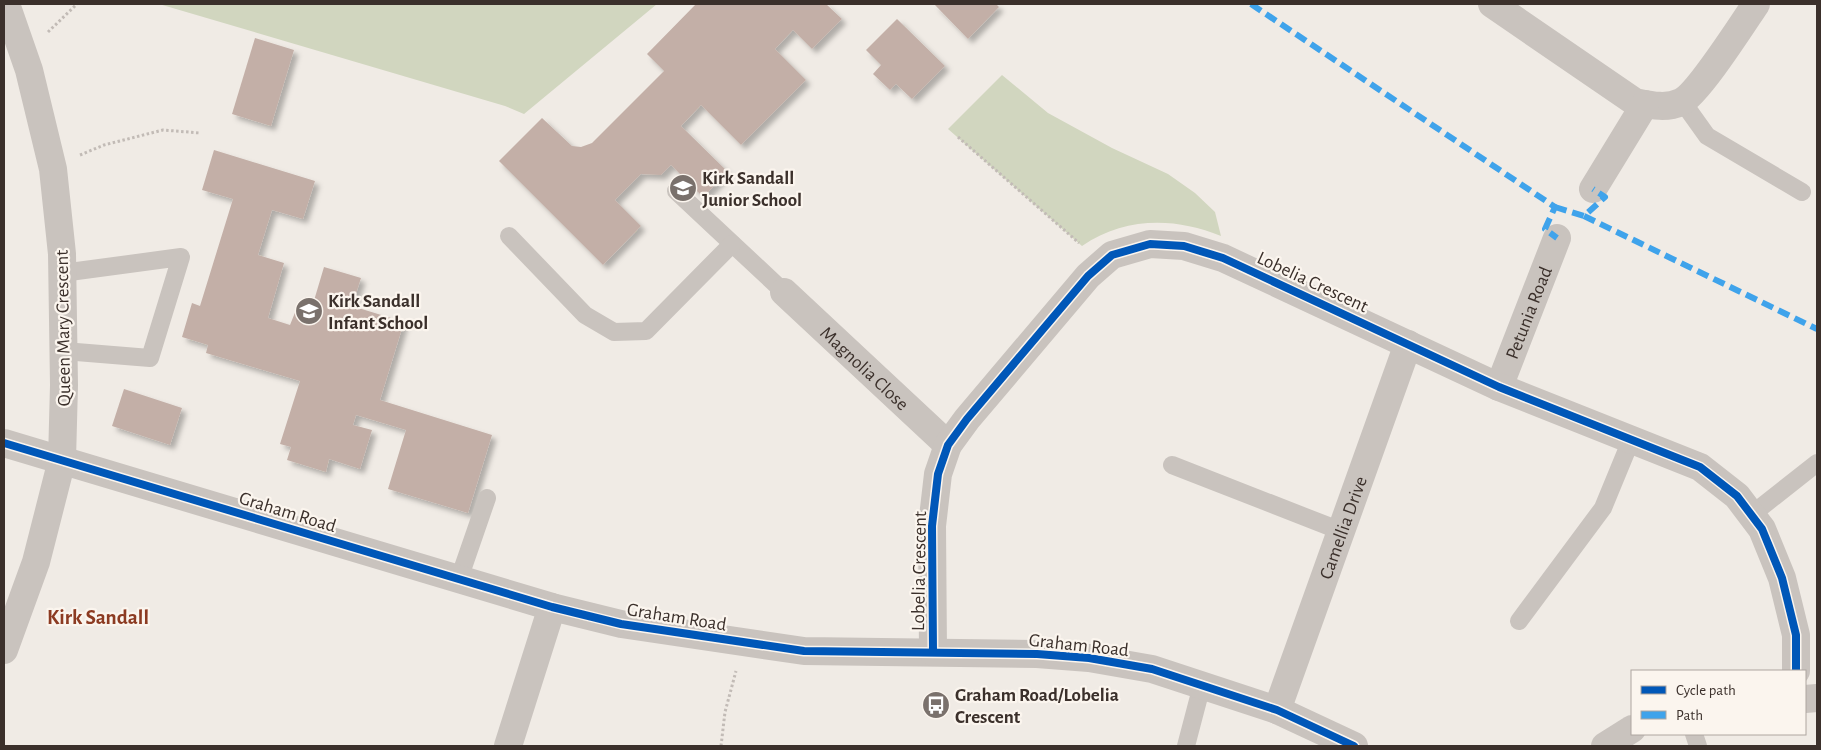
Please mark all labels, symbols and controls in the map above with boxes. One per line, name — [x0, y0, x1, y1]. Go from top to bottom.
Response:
place label: Kirk Sandall Junior School — [702, 169, 802, 210]
school or university icon: Kirk Sandall Junior School — [668, 173, 698, 203]
street label: Lobelia Crescent — [1254, 248, 1371, 316]
street label: Queen Mary Crescent — [53, 250, 74, 406]
street label: Petunia Road — [1503, 264, 1556, 362]
place label: Kirk Sandall Infant School — [328, 292, 428, 333]
school or university icon: Kirk Sandall Infant School — [294, 296, 324, 326]
street label: Magnolia Close — [816, 323, 912, 414]
street label: Camellia Drive — [1317, 474, 1371, 582]
street label: Graham Road — [237, 489, 338, 536]
street label: Lobelia Crescent — [909, 511, 930, 631]
street label: Graham Road — [626, 600, 728, 635]
district label: Kirk Sandall — [47, 607, 149, 628]
street label: Graham Road — [1028, 631, 1130, 660]
legend — [1631, 670, 1806, 735]
text: Cycle path — [1676, 683, 1736, 698]
place label: Graham Road/Lobelia Crescent — [955, 686, 1119, 727]
bus stop icon: Graham Road/Lobelia Crescent — [921, 690, 951, 720]
text: Path — [1676, 708, 1703, 723]

